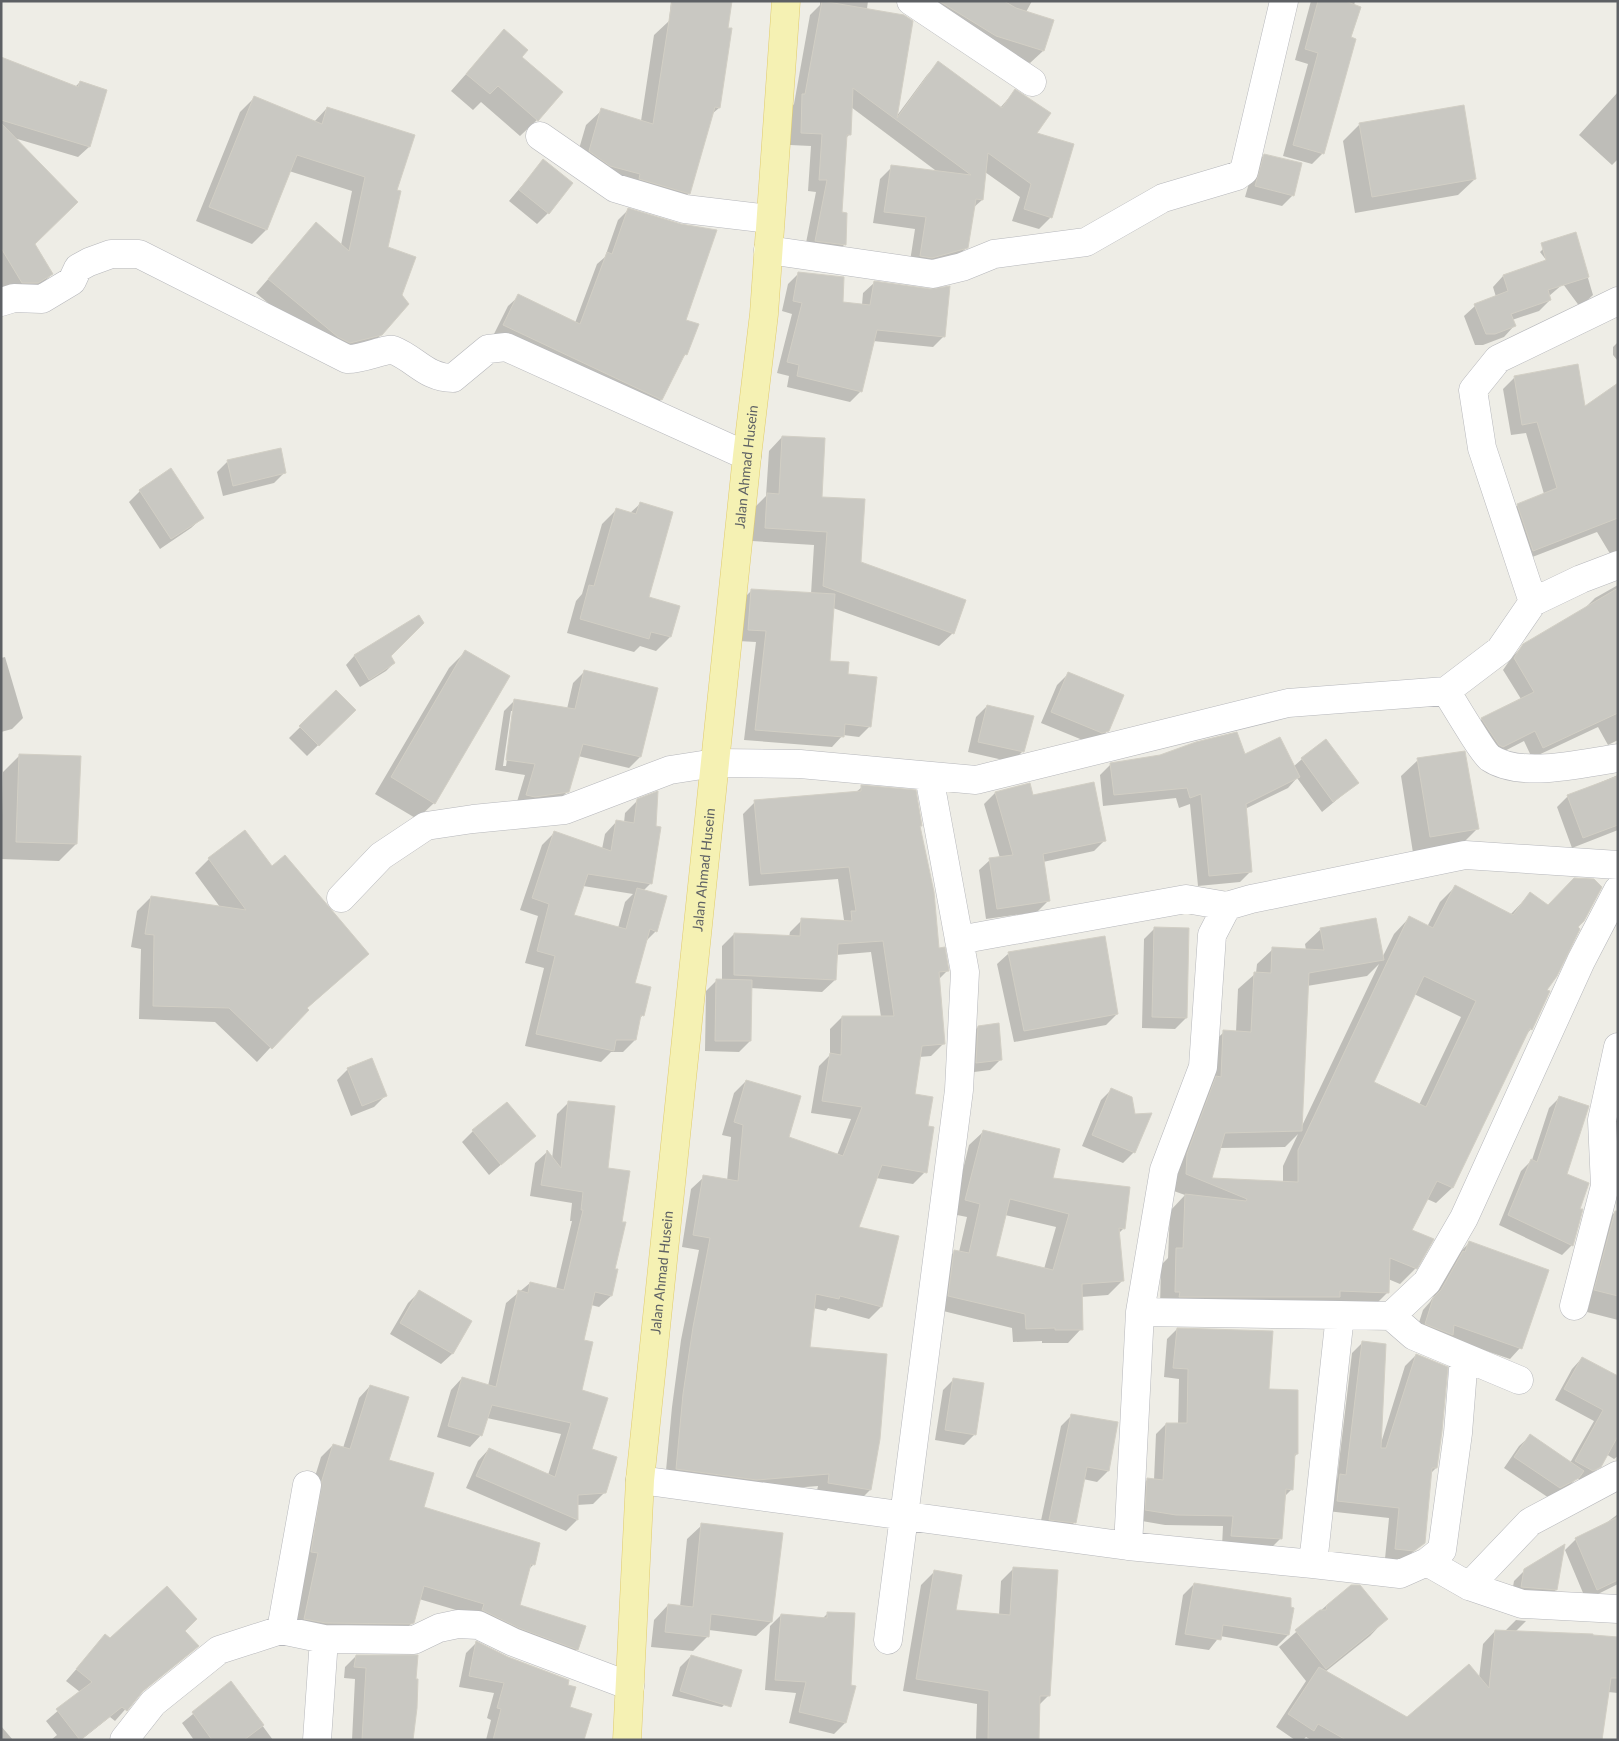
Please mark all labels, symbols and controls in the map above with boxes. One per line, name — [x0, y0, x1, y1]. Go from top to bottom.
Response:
street label: Jalan Ahmad Husein — [730, 404, 761, 529]
street label: Jalan Ahmad Husein — [688, 807, 718, 932]
street label: Jalan Ahmad Husein — [646, 1210, 676, 1335]

